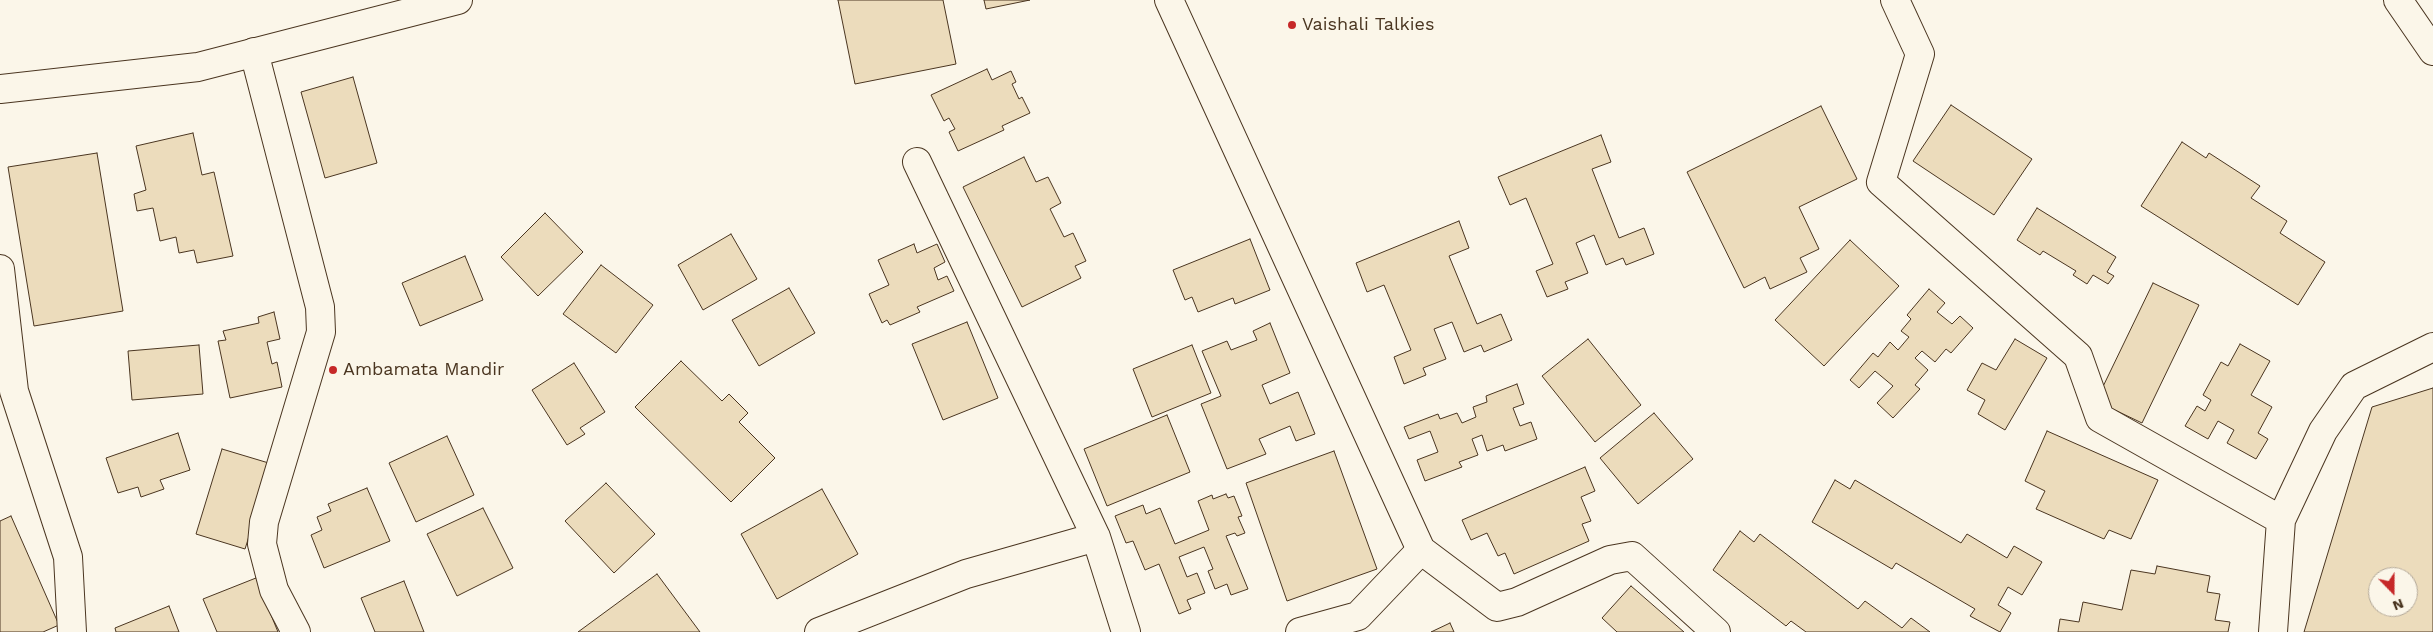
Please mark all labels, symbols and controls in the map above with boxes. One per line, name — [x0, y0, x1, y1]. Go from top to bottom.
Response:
place label: Vaishali Talkies — [1302, 14, 1434, 36]
marker: Vaishali Talkies — [1286, 19, 1298, 31]
place label: Ambamata Mandir — [343, 359, 504, 381]
marker: Ambamata Mandir — [327, 364, 339, 376]
north arrow — [2368, 567, 2418, 617]
text: N — [2390, 596, 2406, 614]

